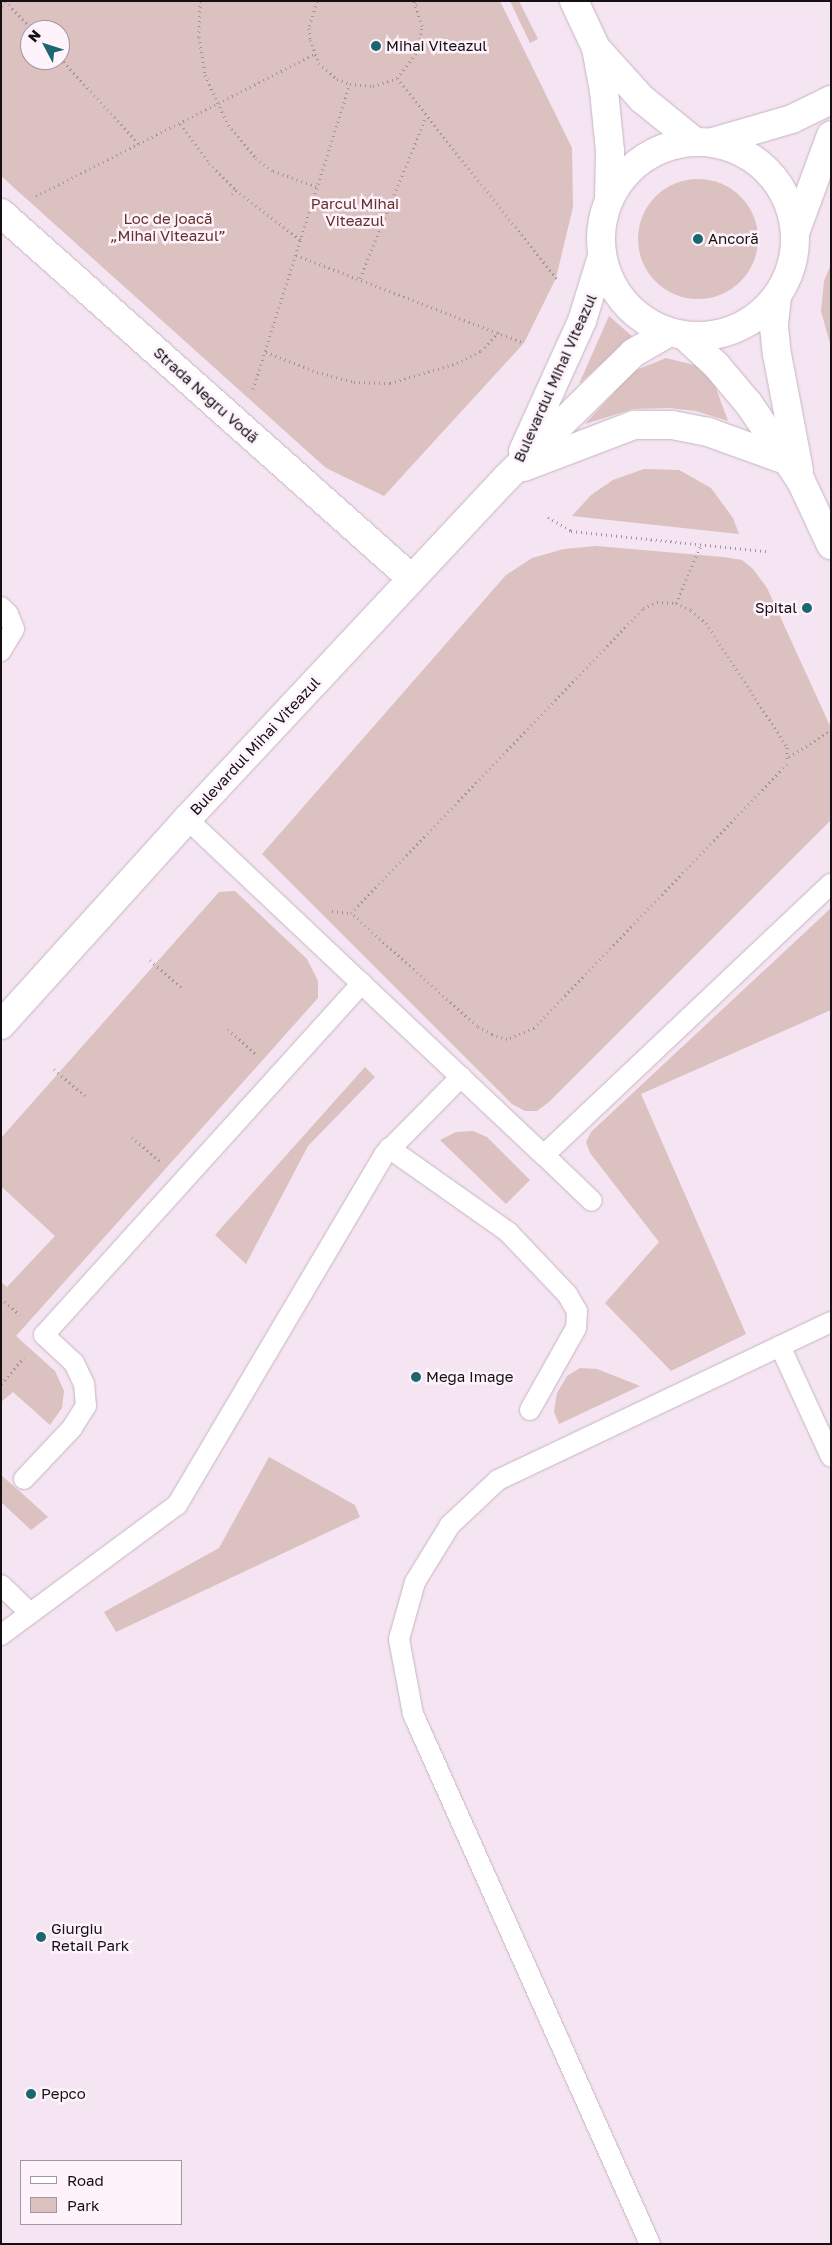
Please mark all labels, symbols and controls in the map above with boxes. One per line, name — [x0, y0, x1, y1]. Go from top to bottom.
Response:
north arrow — [20, 20, 70, 70]
text: N — [24, 26, 44, 45]
place label: Mihai Viteazul — [386, 37, 487, 55]
marker: Mihai Viteazul — [370, 40, 382, 52]
park label: Parcul Mihai Viteazul — [311, 194, 399, 229]
park label: Loc de joacă „Mihai Viteazul” — [110, 209, 226, 244]
place label: Ancoră — [708, 230, 759, 248]
marker: Ancoră — [692, 233, 704, 245]
street label: Bulevardul Mihai Viteazul — [510, 291, 600, 465]
street label: Strada Negru Vodă — [150, 343, 262, 447]
place label: Spital — [755, 599, 797, 617]
marker: Spital — [801, 602, 813, 614]
street label: Bulevardul Mihai Viteazul — [186, 673, 324, 819]
place label: Mega Image — [426, 1368, 513, 1386]
marker: Mega Image — [410, 1371, 422, 1383]
place label: Giurgiu Retail Park — [51, 1919, 129, 1954]
marker: Giurgiu Retail Park — [35, 1931, 47, 1943]
place label: Pepco — [41, 2085, 86, 2103]
marker: Pepco — [25, 2088, 37, 2100]
legend — [20, 2160, 182, 2225]
text: Road — [67, 2171, 104, 2189]
text: Park — [67, 2196, 99, 2214]

